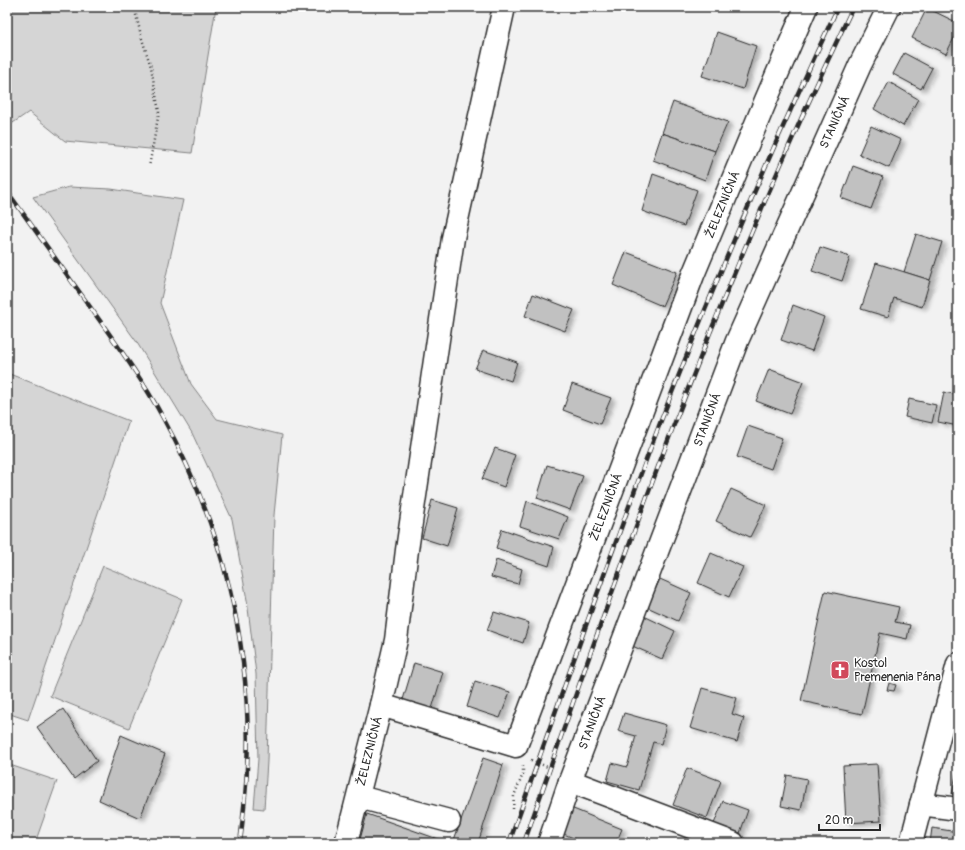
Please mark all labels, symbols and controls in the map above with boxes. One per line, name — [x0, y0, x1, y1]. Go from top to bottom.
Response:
street label: STANIČNÁ — [816, 93, 853, 151]
street label: ŽELEZNIČNÁ — [701, 168, 743, 240]
street label: STANIČNÁ — [690, 390, 724, 449]
street label: ŽELEZNIČNÁ — [585, 470, 625, 543]
place label: Kostol Premenenia Pána — [854, 656, 941, 685]
church icon: Kostol Premenenia Pána — [829, 659, 851, 681]
street label: STANIČNÁ — [575, 693, 609, 752]
street label: ŽELEZNIČNÁ — [352, 714, 385, 787]
scale bar — [819, 806, 880, 832]
text: 20 m — [825, 813, 854, 828]

